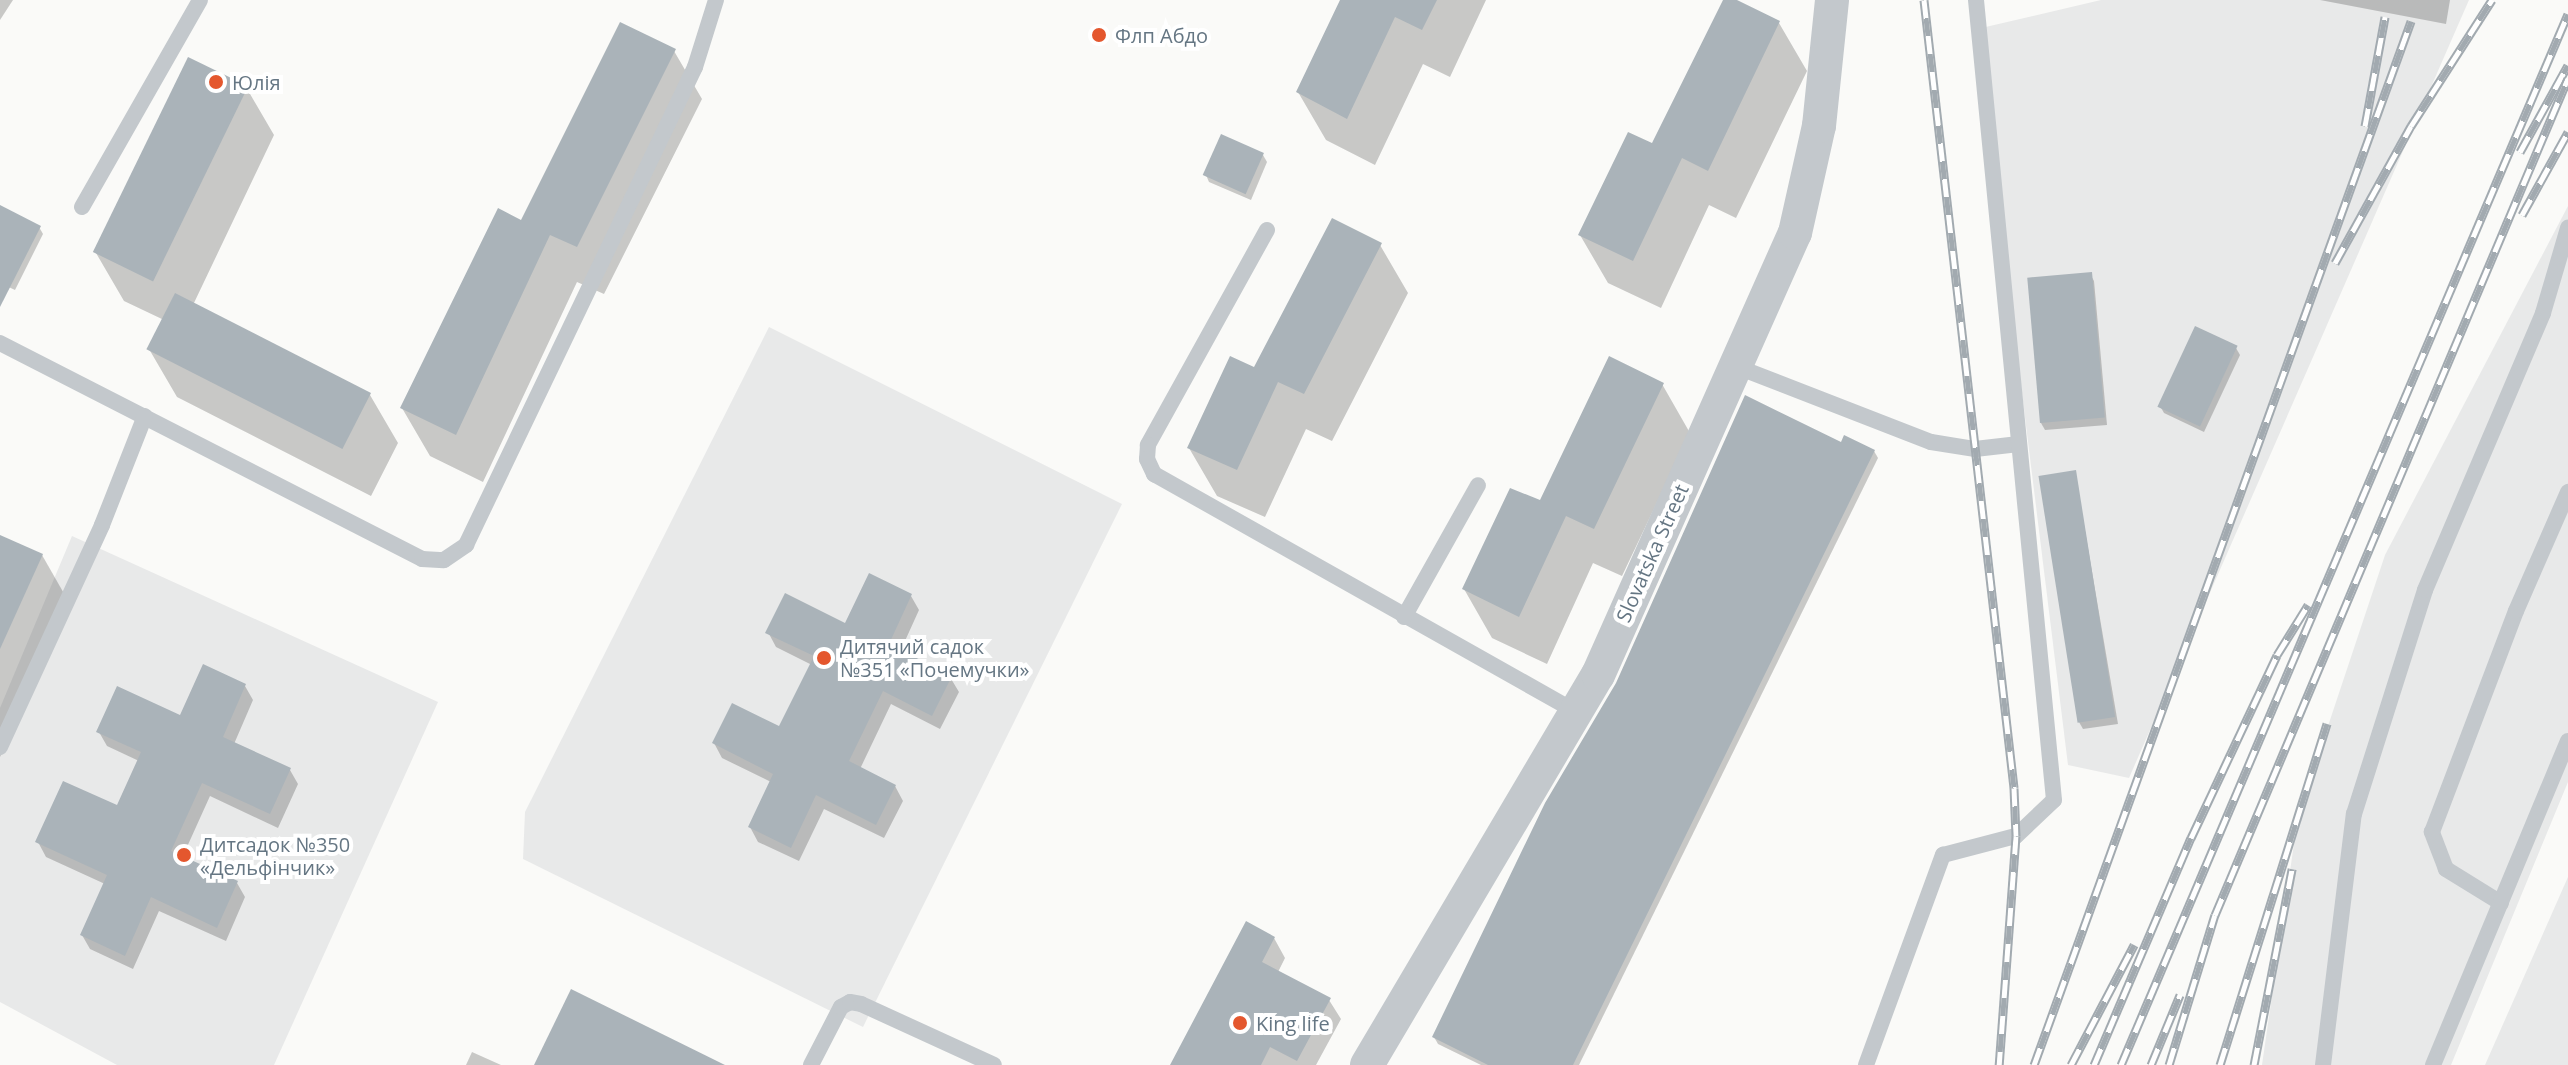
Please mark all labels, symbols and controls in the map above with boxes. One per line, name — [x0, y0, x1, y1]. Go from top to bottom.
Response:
place label: Флп Абдо — [1115, 23, 1208, 47]
marker: Флп Абдо — [1090, 26, 1108, 44]
place label: Юлія — [232, 70, 281, 94]
marker: Юлія — [207, 73, 225, 91]
street label: Slovatska Street — [1611, 480, 1693, 626]
place label: Дитячий садок №351 «Почемучки» — [840, 634, 1030, 681]
marker: Дитячий садок №351 «Почемучки» — [815, 649, 833, 667]
place label: Дитсадок №350 «Дельфінчик» — [200, 832, 350, 879]
marker: Дитсадок №350 «Дельфінчик» — [175, 846, 193, 864]
place label: King life — [1256, 1011, 1330, 1035]
marker: King life — [1231, 1014, 1249, 1032]

